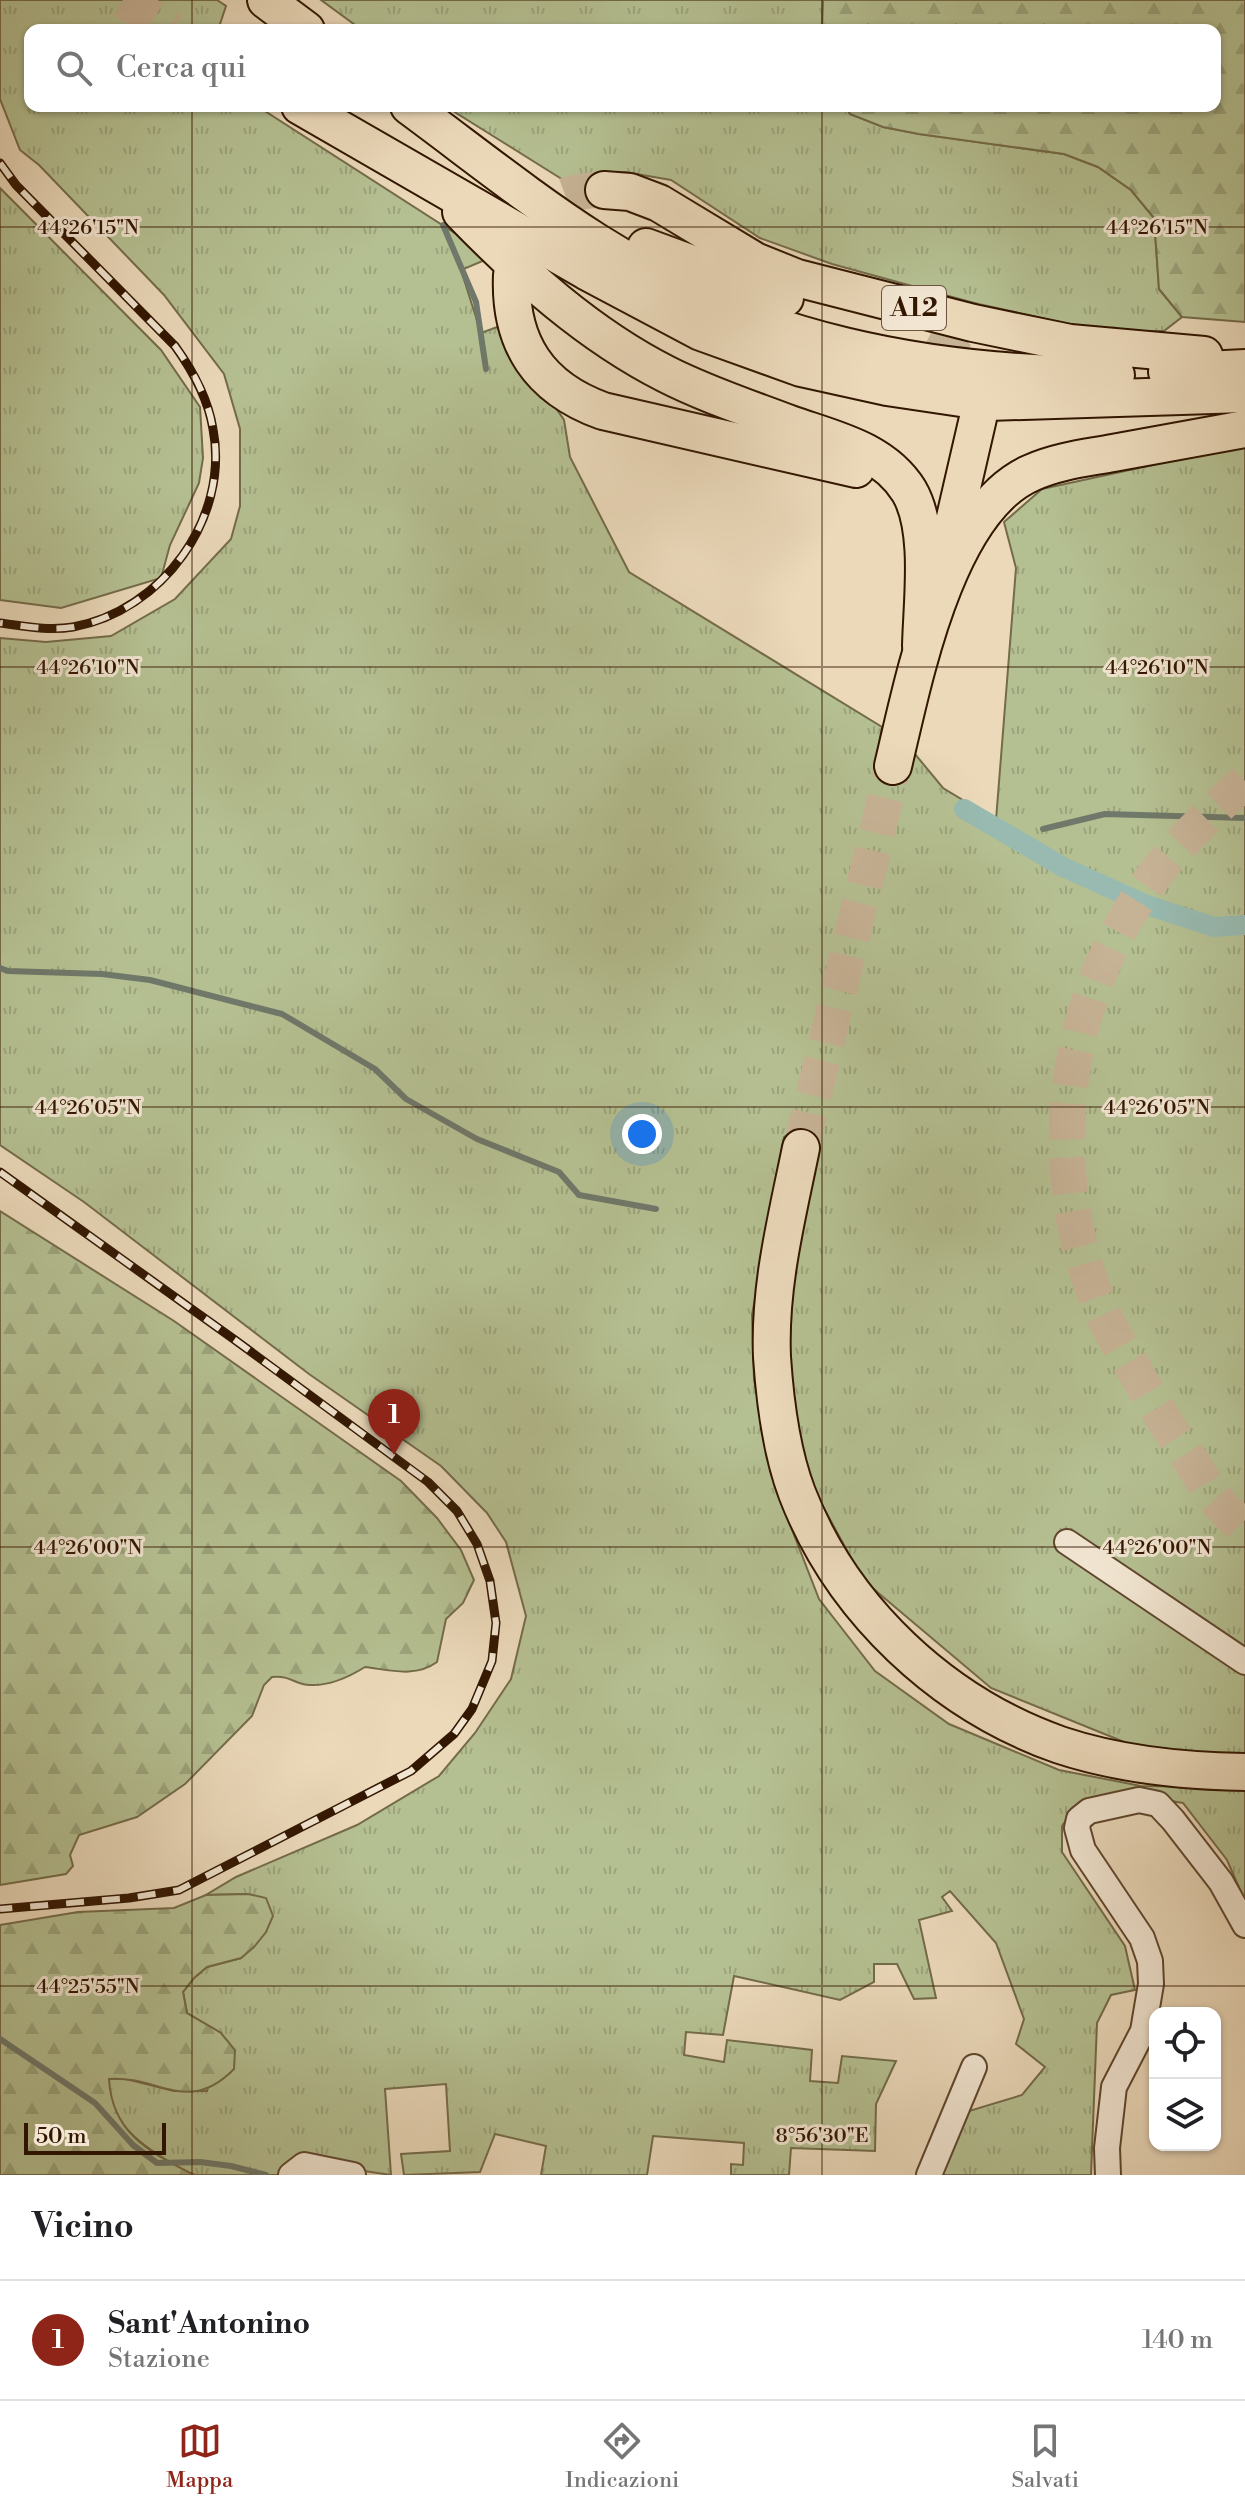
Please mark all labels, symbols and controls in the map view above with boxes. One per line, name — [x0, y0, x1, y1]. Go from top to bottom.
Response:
search box — [24, 24, 1221, 112]
icon: search — [52, 46, 96, 90]
text: Cerca qui — [116, 49, 246, 87]
text: 44°26'15"N — [37, 216, 139, 241]
text: 44°26'15"N — [1106, 216, 1208, 241]
road number: A12 — [882, 286, 946, 330]
text: 44°26'10"N — [36, 656, 140, 681]
text: 44°26'10"N — [1105, 656, 1209, 681]
text: 44°26'05"N — [35, 1096, 141, 1121]
text: 44°26'05"N — [1104, 1096, 1210, 1121]
your location — [622, 1114, 662, 1154]
pin: 1 — [368, 1389, 420, 1455]
text: 44°26'00"N — [34, 1536, 142, 1561]
text: 44°26'00"N — [1103, 1536, 1211, 1561]
text: 44°25'55"N — [36, 1975, 140, 2000]
map controls — [1149, 2007, 1221, 2151]
button: locate — [1149, 2007, 1221, 2079]
button: layers — [1149, 2079, 1221, 2151]
scale bar — [24, 2119, 166, 2155]
text: 50 m — [36, 2123, 87, 2150]
text: 8°56'30"E — [775, 2124, 869, 2149]
text: Vicino — [32, 2206, 134, 2248]
text: Sant'Antonino — [108, 2305, 310, 2343]
text: 1 — [52, 2324, 64, 2356]
text: 140 m — [1142, 2324, 1213, 2356]
text: Stazione — [108, 2343, 210, 2375]
tab: Mappa — [166, 2419, 233, 2494]
tab: Indicazioni — [565, 2419, 679, 2494]
tab: Salvati — [1011, 2419, 1079, 2494]

